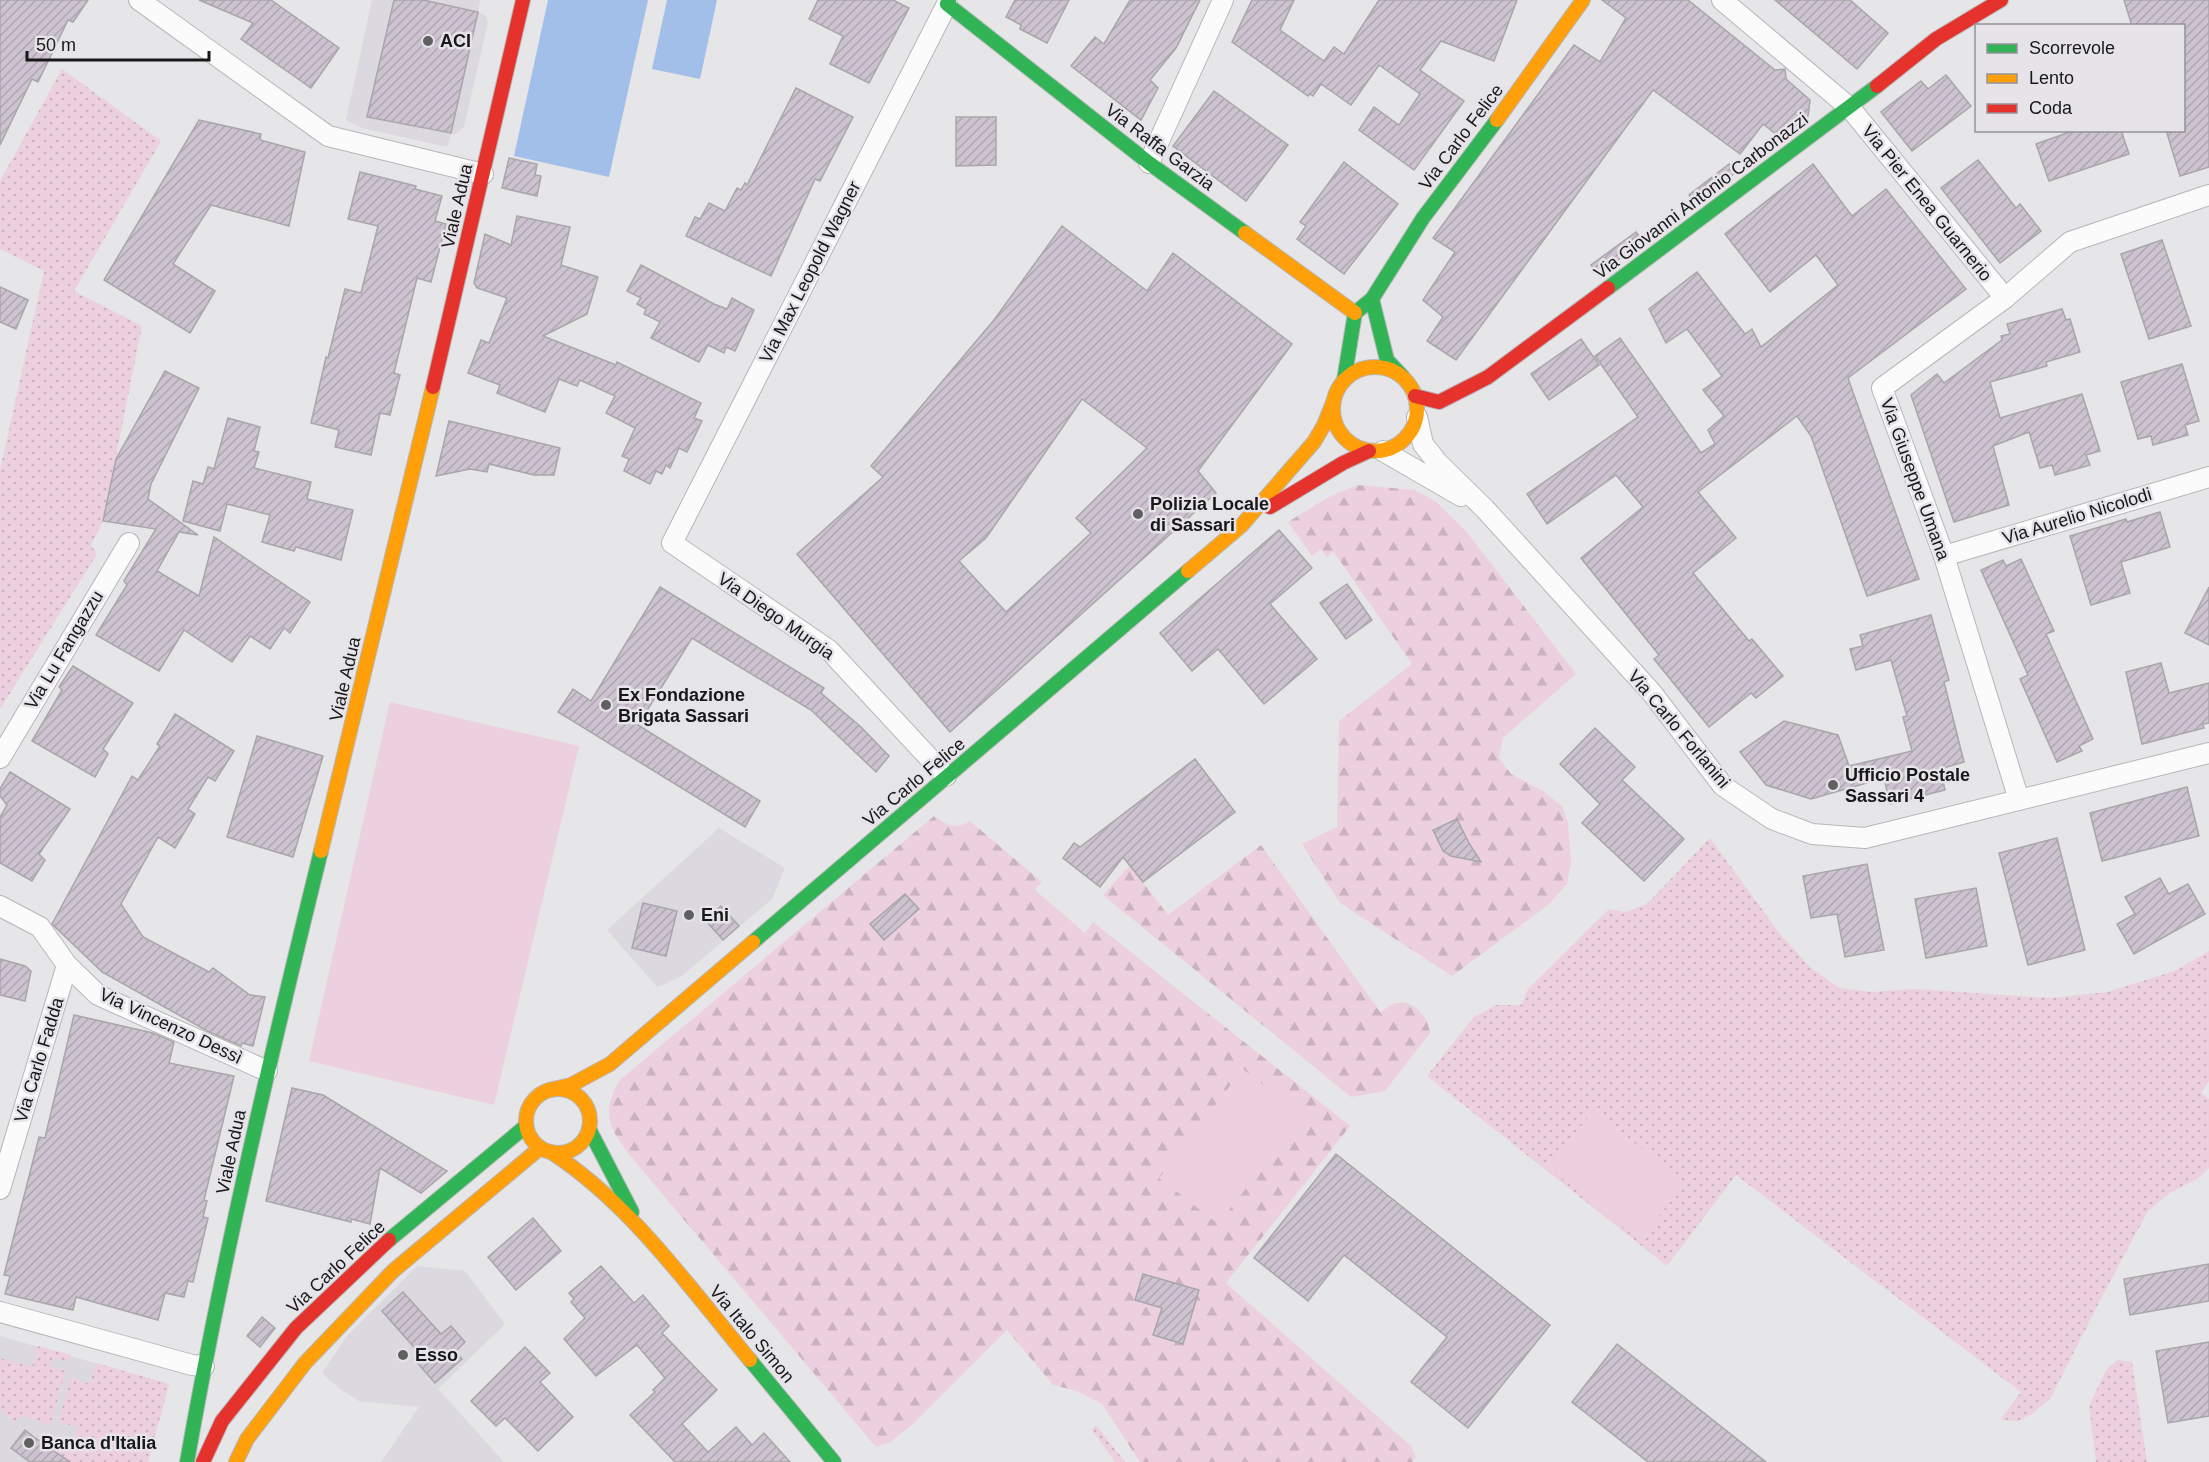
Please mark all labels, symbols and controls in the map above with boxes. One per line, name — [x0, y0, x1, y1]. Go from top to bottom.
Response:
scale bar — [27, 24, 208, 62]
legend — [1975, 24, 2185, 132]
place label: ACI — [440, 31, 471, 51]
marker: ACI — [421, 34, 435, 48]
text: 50 m — [36, 35, 76, 55]
text: Scorrevole — [2029, 38, 2115, 58]
text: Lento — [2029, 68, 2074, 88]
street label: Via Carlo Felice — [1415, 80, 1507, 194]
text: Coda — [2029, 98, 2073, 118]
street label: Via Raffa Garzia — [1102, 99, 1219, 195]
street label: Via Giovanni Antonio Carbonazzi — [1590, 109, 1812, 283]
street label: Via Pier Enea Guarnerio — [1858, 121, 1996, 285]
street label: Viale Adua — [438, 161, 477, 250]
street label: Via Max Leopold Wagner — [755, 178, 865, 366]
street label: Via Giuseppe Umana — [1876, 395, 1954, 564]
street label: Via Aurelio Nicolodi — [2000, 484, 2154, 548]
place label: Polizia Locale di Sassari — [1150, 494, 1269, 535]
marker: Polizia Locale di Sassari — [1131, 507, 1145, 521]
street label: Via Diego Murgia — [714, 568, 839, 664]
street label: Via Lu Fangazzu — [21, 587, 107, 713]
street label: Viale Adua — [326, 634, 365, 723]
street label: Via Carlo Forlanini — [1624, 666, 1734, 792]
place label: Ex Fondazione Brigata Sassari — [618, 685, 749, 726]
marker: Ex Fondazione Brigata Sassari — [599, 698, 613, 712]
street label: Via Carlo Felice — [859, 734, 969, 830]
place label: Ufficio Postale Sassari 4 — [1845, 765, 1970, 806]
marker: Ufficio Postale Sassari 4 — [1826, 778, 1840, 792]
place label: Eni — [701, 905, 729, 925]
marker: Eni — [682, 908, 696, 922]
street label: Via Vincenzo Dessì — [96, 984, 246, 1068]
street label: Via Carlo Fadda — [10, 994, 68, 1125]
street label: Viale Adua — [212, 1107, 250, 1196]
street label: Via Carlo Felice — [283, 1216, 389, 1318]
street label: Via Italo Simon — [706, 1281, 798, 1387]
place label: Esso — [415, 1345, 458, 1365]
marker: Esso — [396, 1348, 410, 1362]
place label: Banca d'Italia — [41, 1433, 157, 1453]
marker: Banca d'Italia — [22, 1436, 36, 1450]

